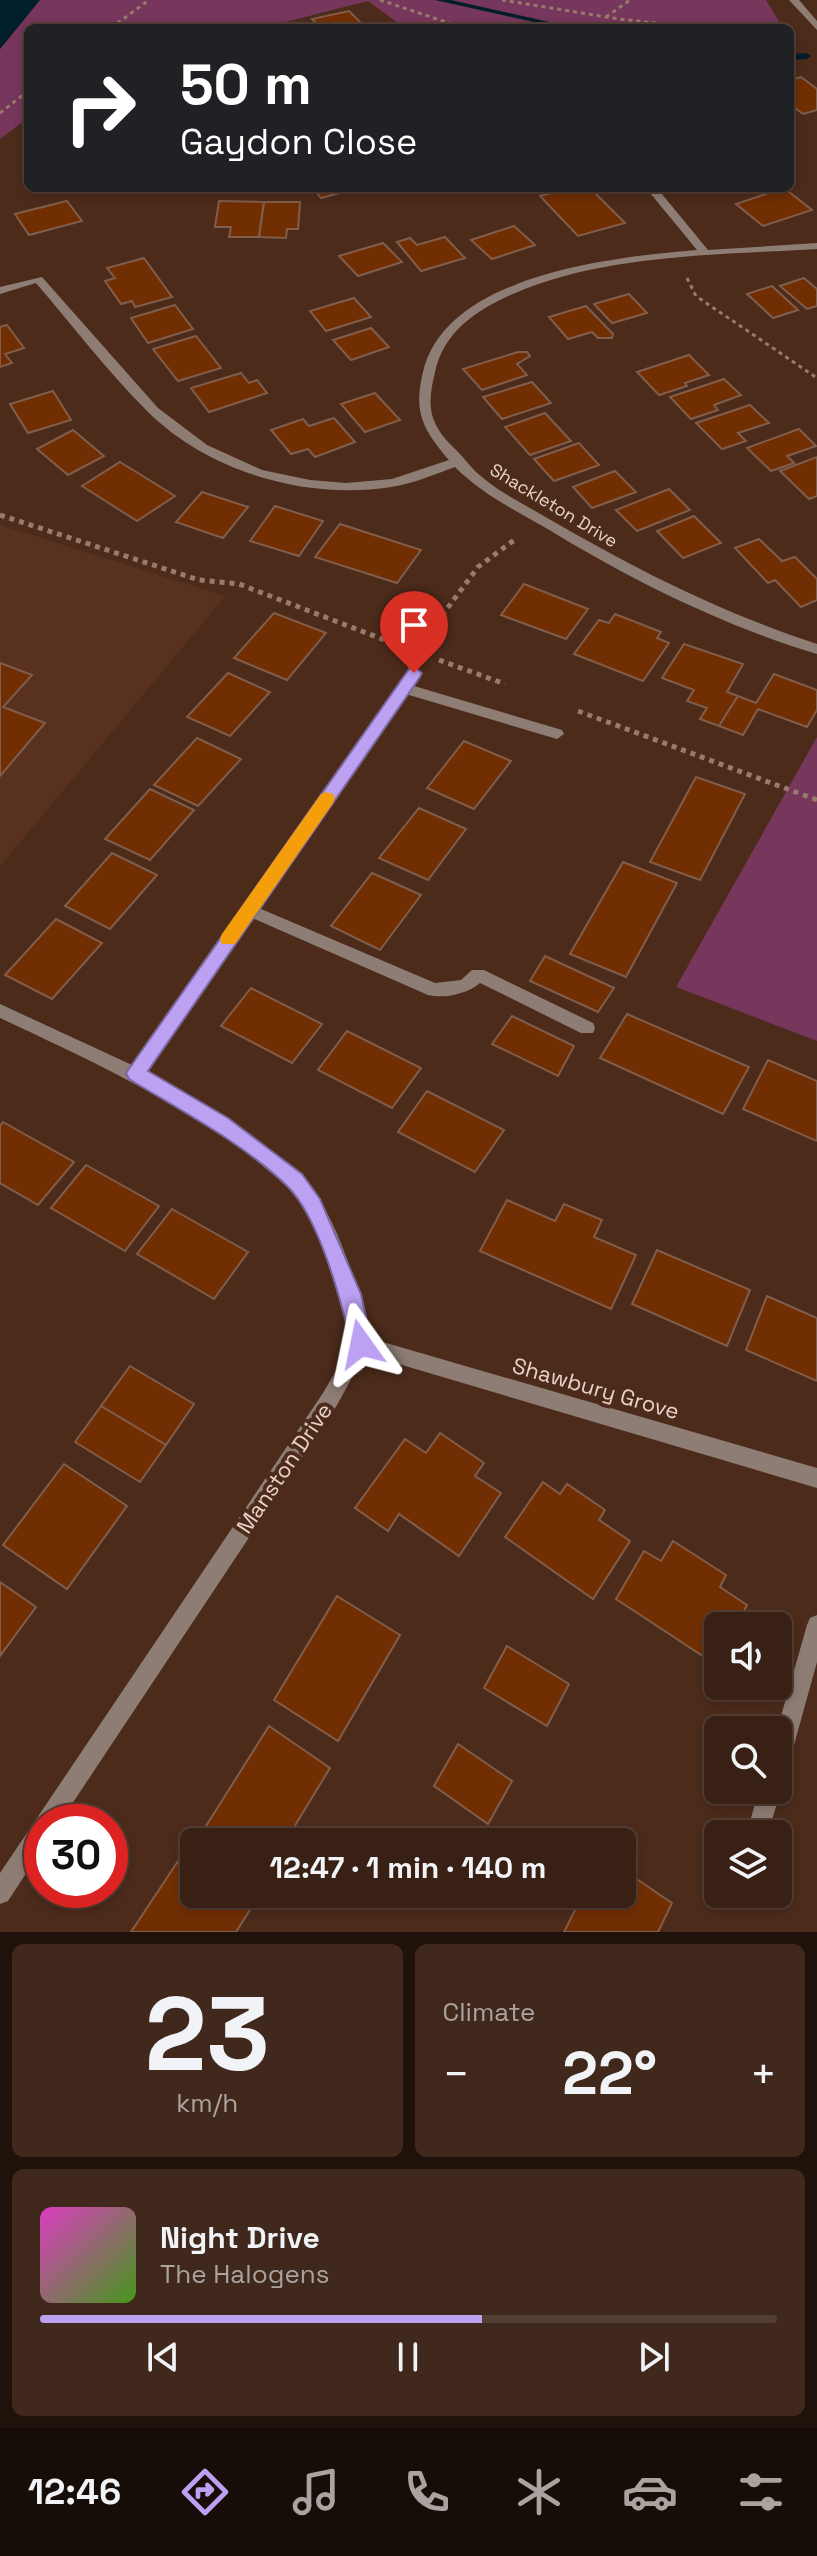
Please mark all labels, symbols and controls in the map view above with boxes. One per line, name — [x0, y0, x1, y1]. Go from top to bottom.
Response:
text: 50 m — [180, 49, 312, 120]
icon: right — [48, 56, 152, 160]
text: Gaydon Close — [180, 119, 417, 165]
street label: Shackleton Drive — [486, 458, 622, 552]
pin — [380, 591, 448, 673]
icon: arrive — [392, 603, 436, 647]
position arrow — [319, 1302, 403, 1386]
street label: Shawbury Grove — [509, 1351, 683, 1425]
street label: Manston Drive — [230, 1397, 338, 1539]
map controls — [704, 1612, 792, 1908]
button: sound — [704, 1612, 792, 1700]
button: search — [704, 1716, 792, 1804]
speed limit sign: 30 — [24, 1804, 128, 1908]
button: layers — [704, 1820, 792, 1908]
text: 12:47 · 1 min · 140 m — [270, 1848, 546, 1887]
text: 23 — [145, 1968, 270, 2100]
text: Climate — [443, 1995, 535, 2029]
text: 22° — [562, 2035, 657, 2112]
text: − — [443, 2046, 470, 2102]
text: + — [750, 2046, 777, 2102]
text: km/h — [176, 2086, 238, 2120]
text: Night Drive — [160, 2218, 320, 2257]
text: The Halogens — [160, 2257, 329, 2291]
icon: previous — [141, 2335, 185, 2379]
icon: pause — [386, 2335, 430, 2379]
icon: next — [632, 2335, 676, 2379]
icon: directions — [177, 2464, 233, 2520]
icon: music — [288, 2464, 344, 2520]
icon: phone — [399, 2464, 455, 2520]
icon: climate — [511, 2464, 567, 2520]
icon: car — [622, 2464, 678, 2520]
icon: filters — [733, 2464, 789, 2520]
text: 12:46 — [28, 2469, 121, 2515]

